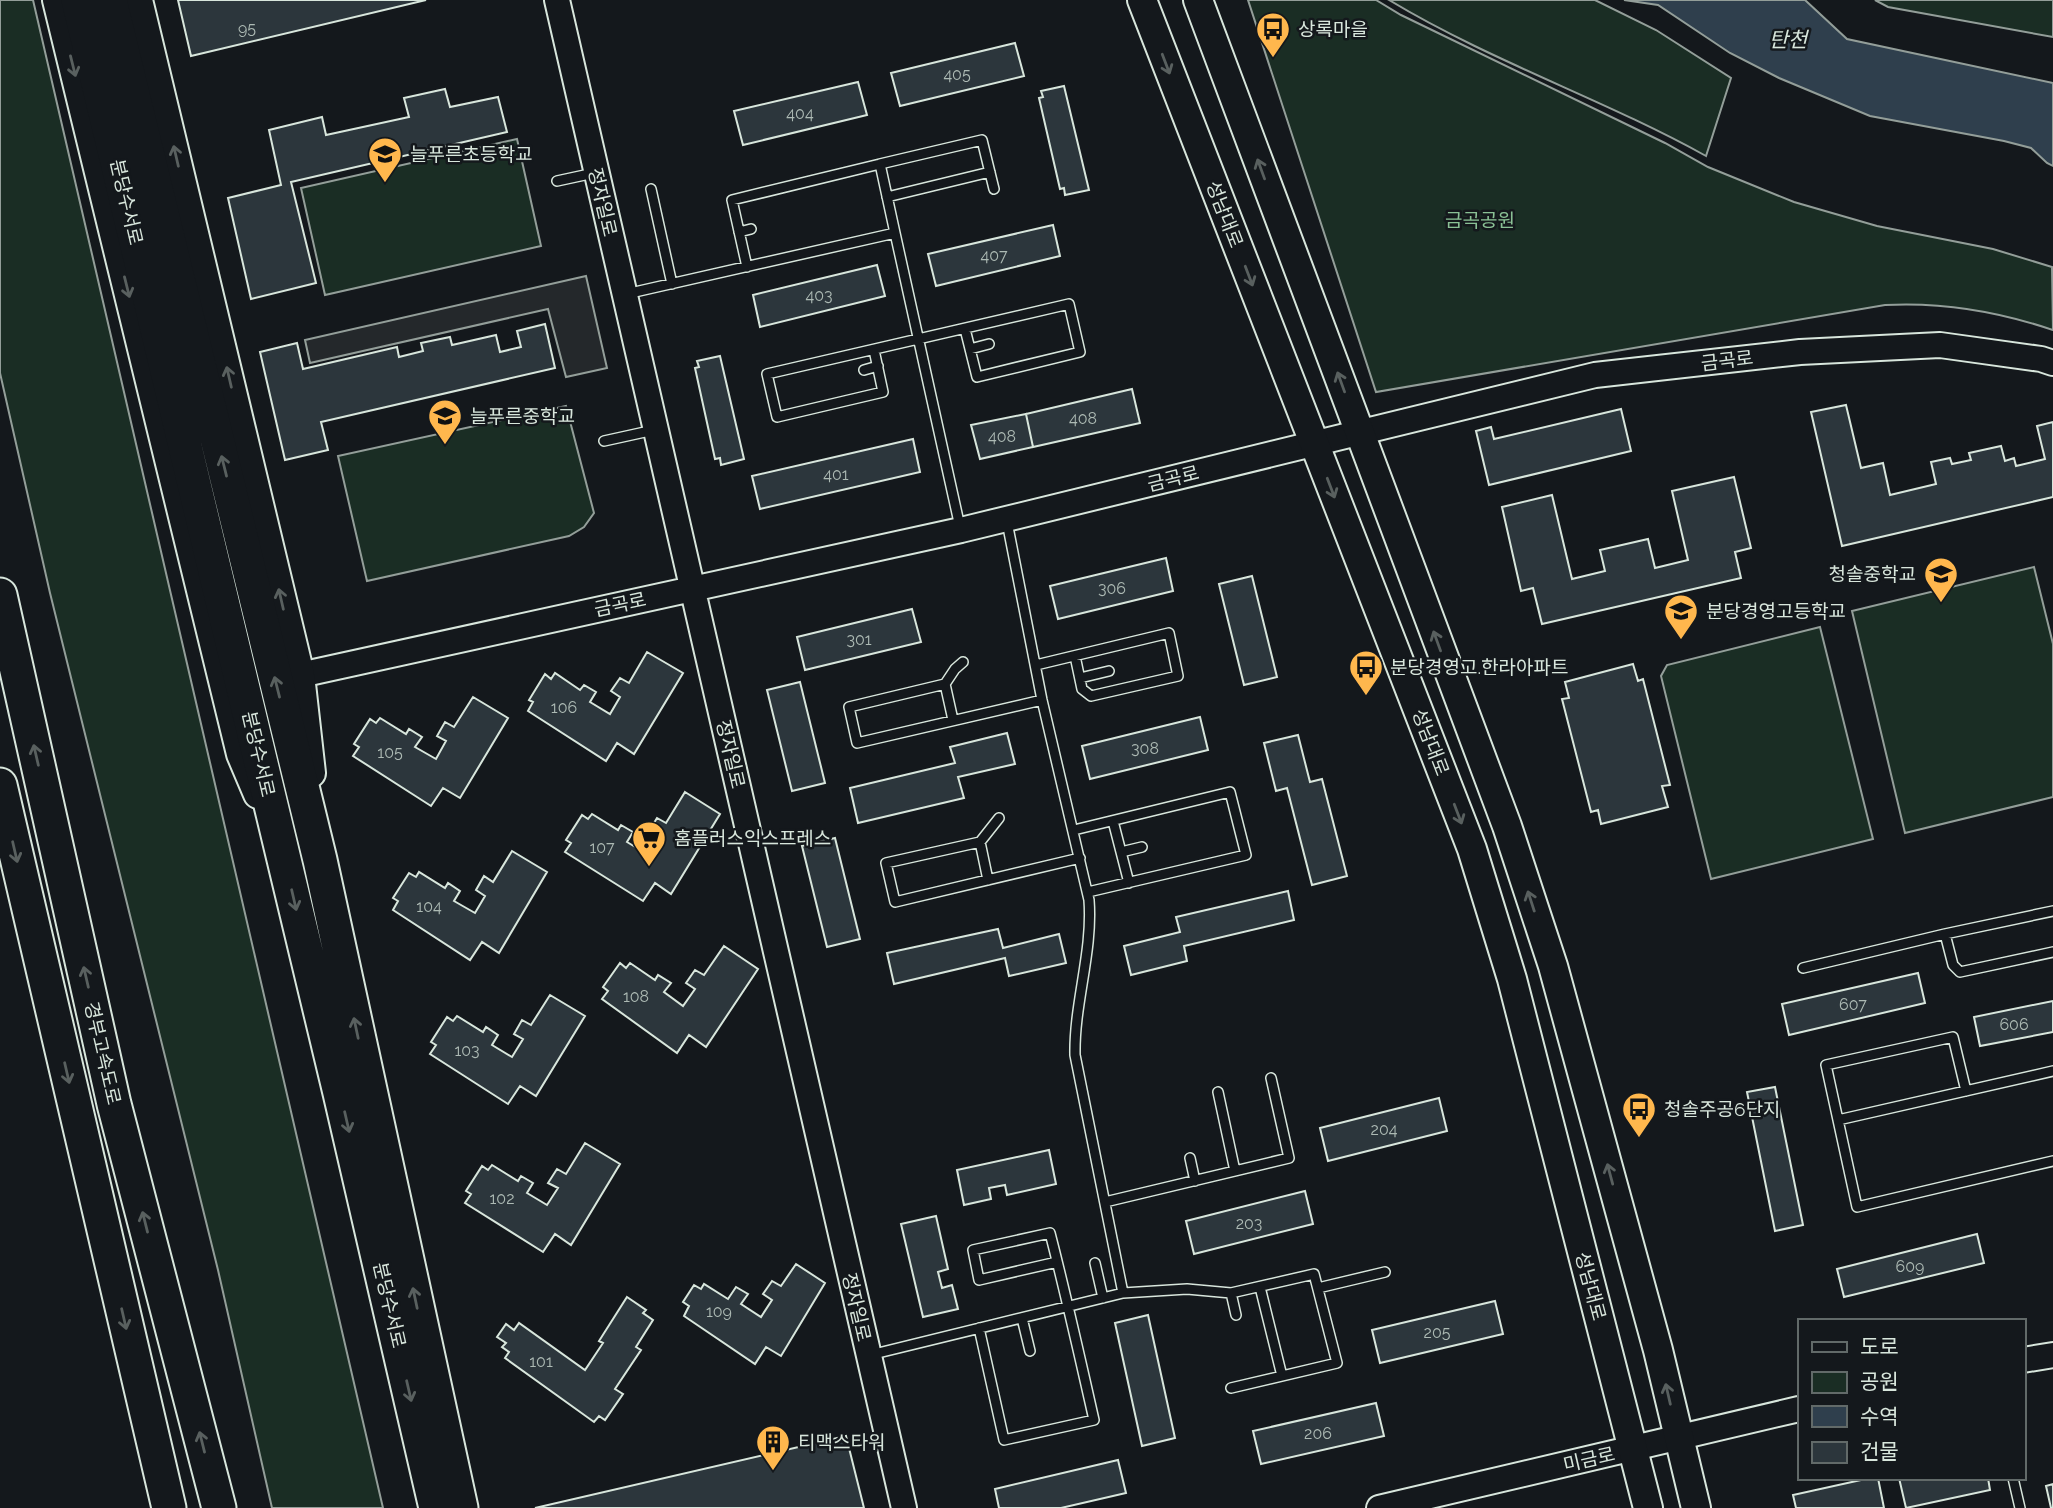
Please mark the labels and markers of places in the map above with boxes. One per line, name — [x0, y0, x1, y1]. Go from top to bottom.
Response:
bus stop icon: 상록마을 — [1254, 10, 1292, 59]
place label: 상록마을 — [1298, 18, 1368, 40]
school or university icon: 늘푸른초등학교 — [366, 135, 404, 184]
place label: 늘푸른초등학교 — [410, 143, 532, 165]
school or university icon: 늘푸른중학교 — [426, 397, 464, 446]
place label: 늘푸른중학교 — [470, 405, 575, 427]
school or university icon: 청솔중학교 — [1922, 555, 1960, 604]
place label: 청솔중학교 — [1829, 563, 1916, 585]
school or university icon: 분당경영고등학교 — [1662, 592, 1700, 641]
place label: 분당경영고등학교 — [1706, 600, 1846, 622]
bus stop icon: 분당경영고.한라아파트 — [1347, 648, 1385, 697]
place label: 분당경영고.한라아파트 — [1390, 656, 1568, 678]
supermarket icon: 홈플러스익스프레스 — [630, 819, 668, 868]
place label: 홈플러스익스프레스 — [674, 827, 831, 849]
bus stop icon: 청솔주공6단지 — [1620, 1090, 1658, 1139]
place label: 청솔주공6단지 — [1664, 1098, 1780, 1120]
building icon: 티맥스타워 — [754, 1423, 792, 1472]
place label: 티맥스타워 — [798, 1431, 885, 1453]

